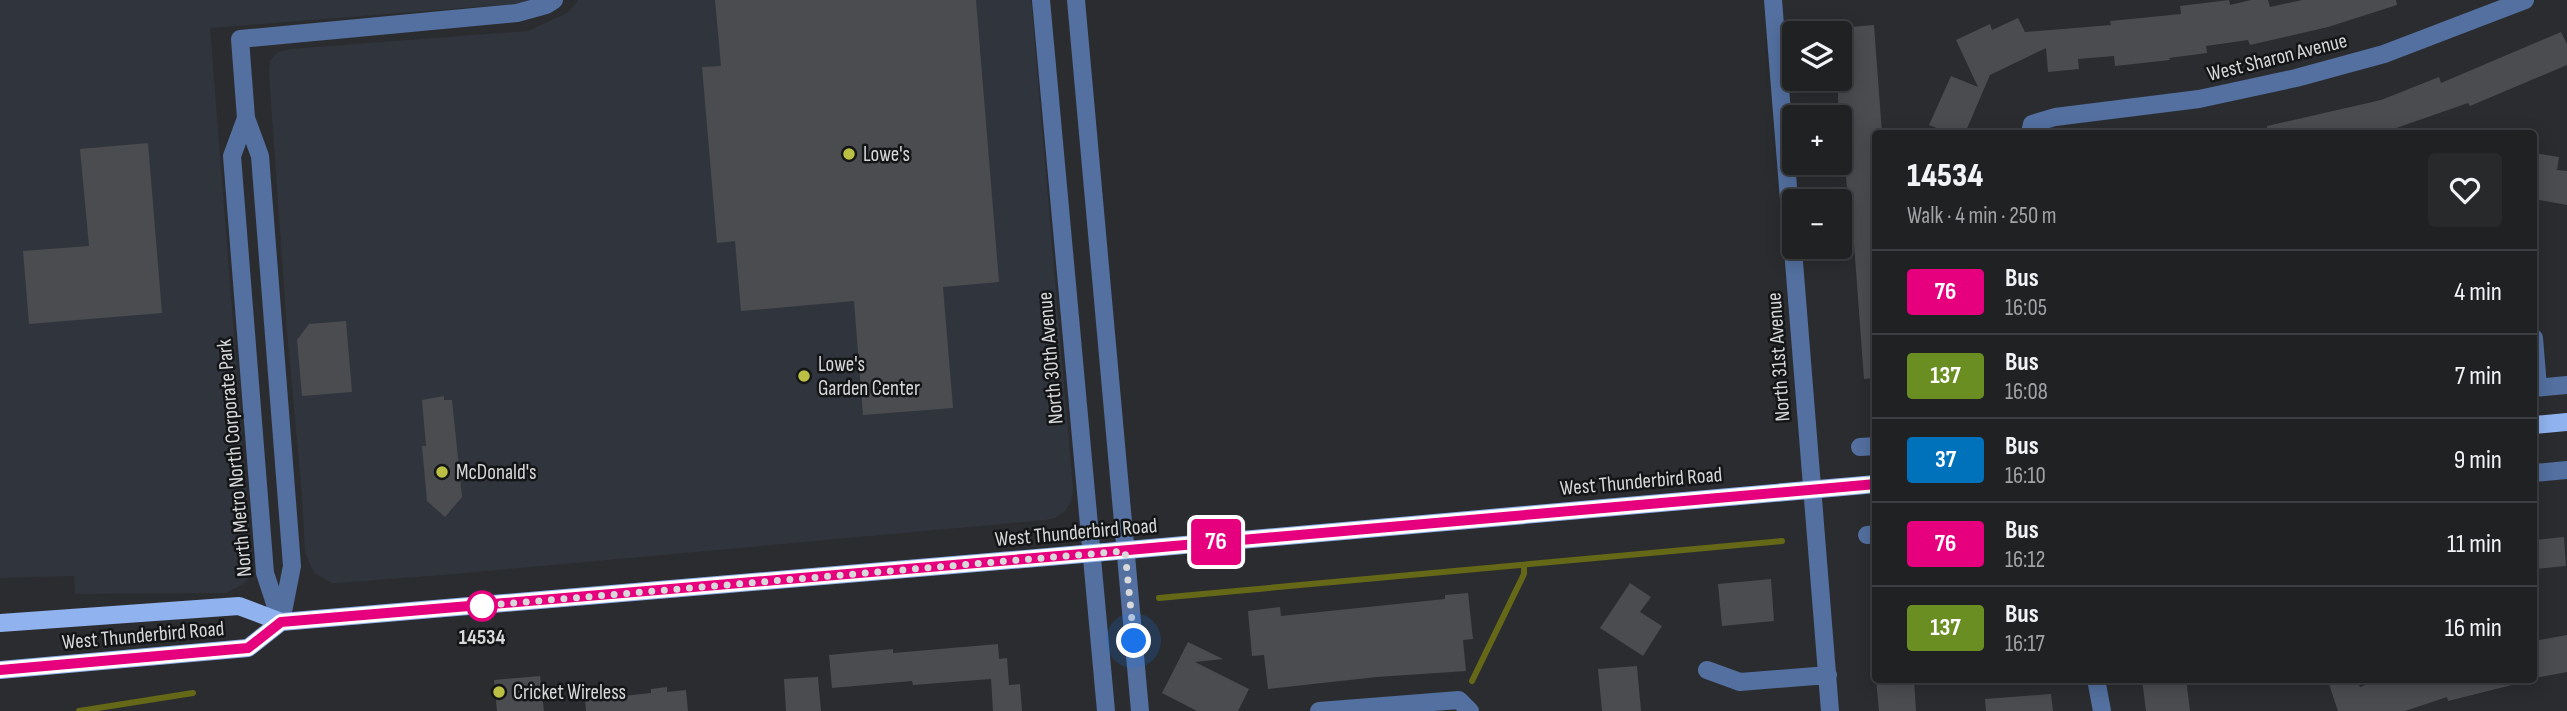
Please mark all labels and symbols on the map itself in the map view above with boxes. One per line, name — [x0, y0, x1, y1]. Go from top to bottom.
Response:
street label: West Sharon Avenue — [2205, 28, 2350, 87]
place label: Lowe's — [863, 142, 910, 167]
marker: Lowe's — [841, 146, 857, 162]
street label: North 30th Avenue — [1032, 291, 1069, 425]
street label: North 31st Avenue — [1762, 292, 1795, 422]
street label: North Metro North Corporate Park — [212, 338, 257, 578]
place label: Lowe's Garden Center — [818, 352, 920, 401]
marker: Lowe's Garden Center — [796, 368, 812, 384]
place label: McDonald's — [456, 460, 537, 485]
street label: West Thunderbird Road — [1559, 462, 1723, 501]
marker: McDonald's — [434, 464, 450, 480]
street label: West Thunderbird Road — [994, 513, 1158, 552]
line badge: 76 — [1184, 519, 1248, 565]
marker: 14534 — [467, 591, 497, 621]
street label: West Thunderbird Road — [61, 616, 225, 655]
your location — [1116, 623, 1151, 658]
place label: 14534 — [459, 625, 506, 650]
place label: Cricket Wireless — [513, 680, 626, 705]
marker: Cricket Wireless — [491, 684, 507, 700]

